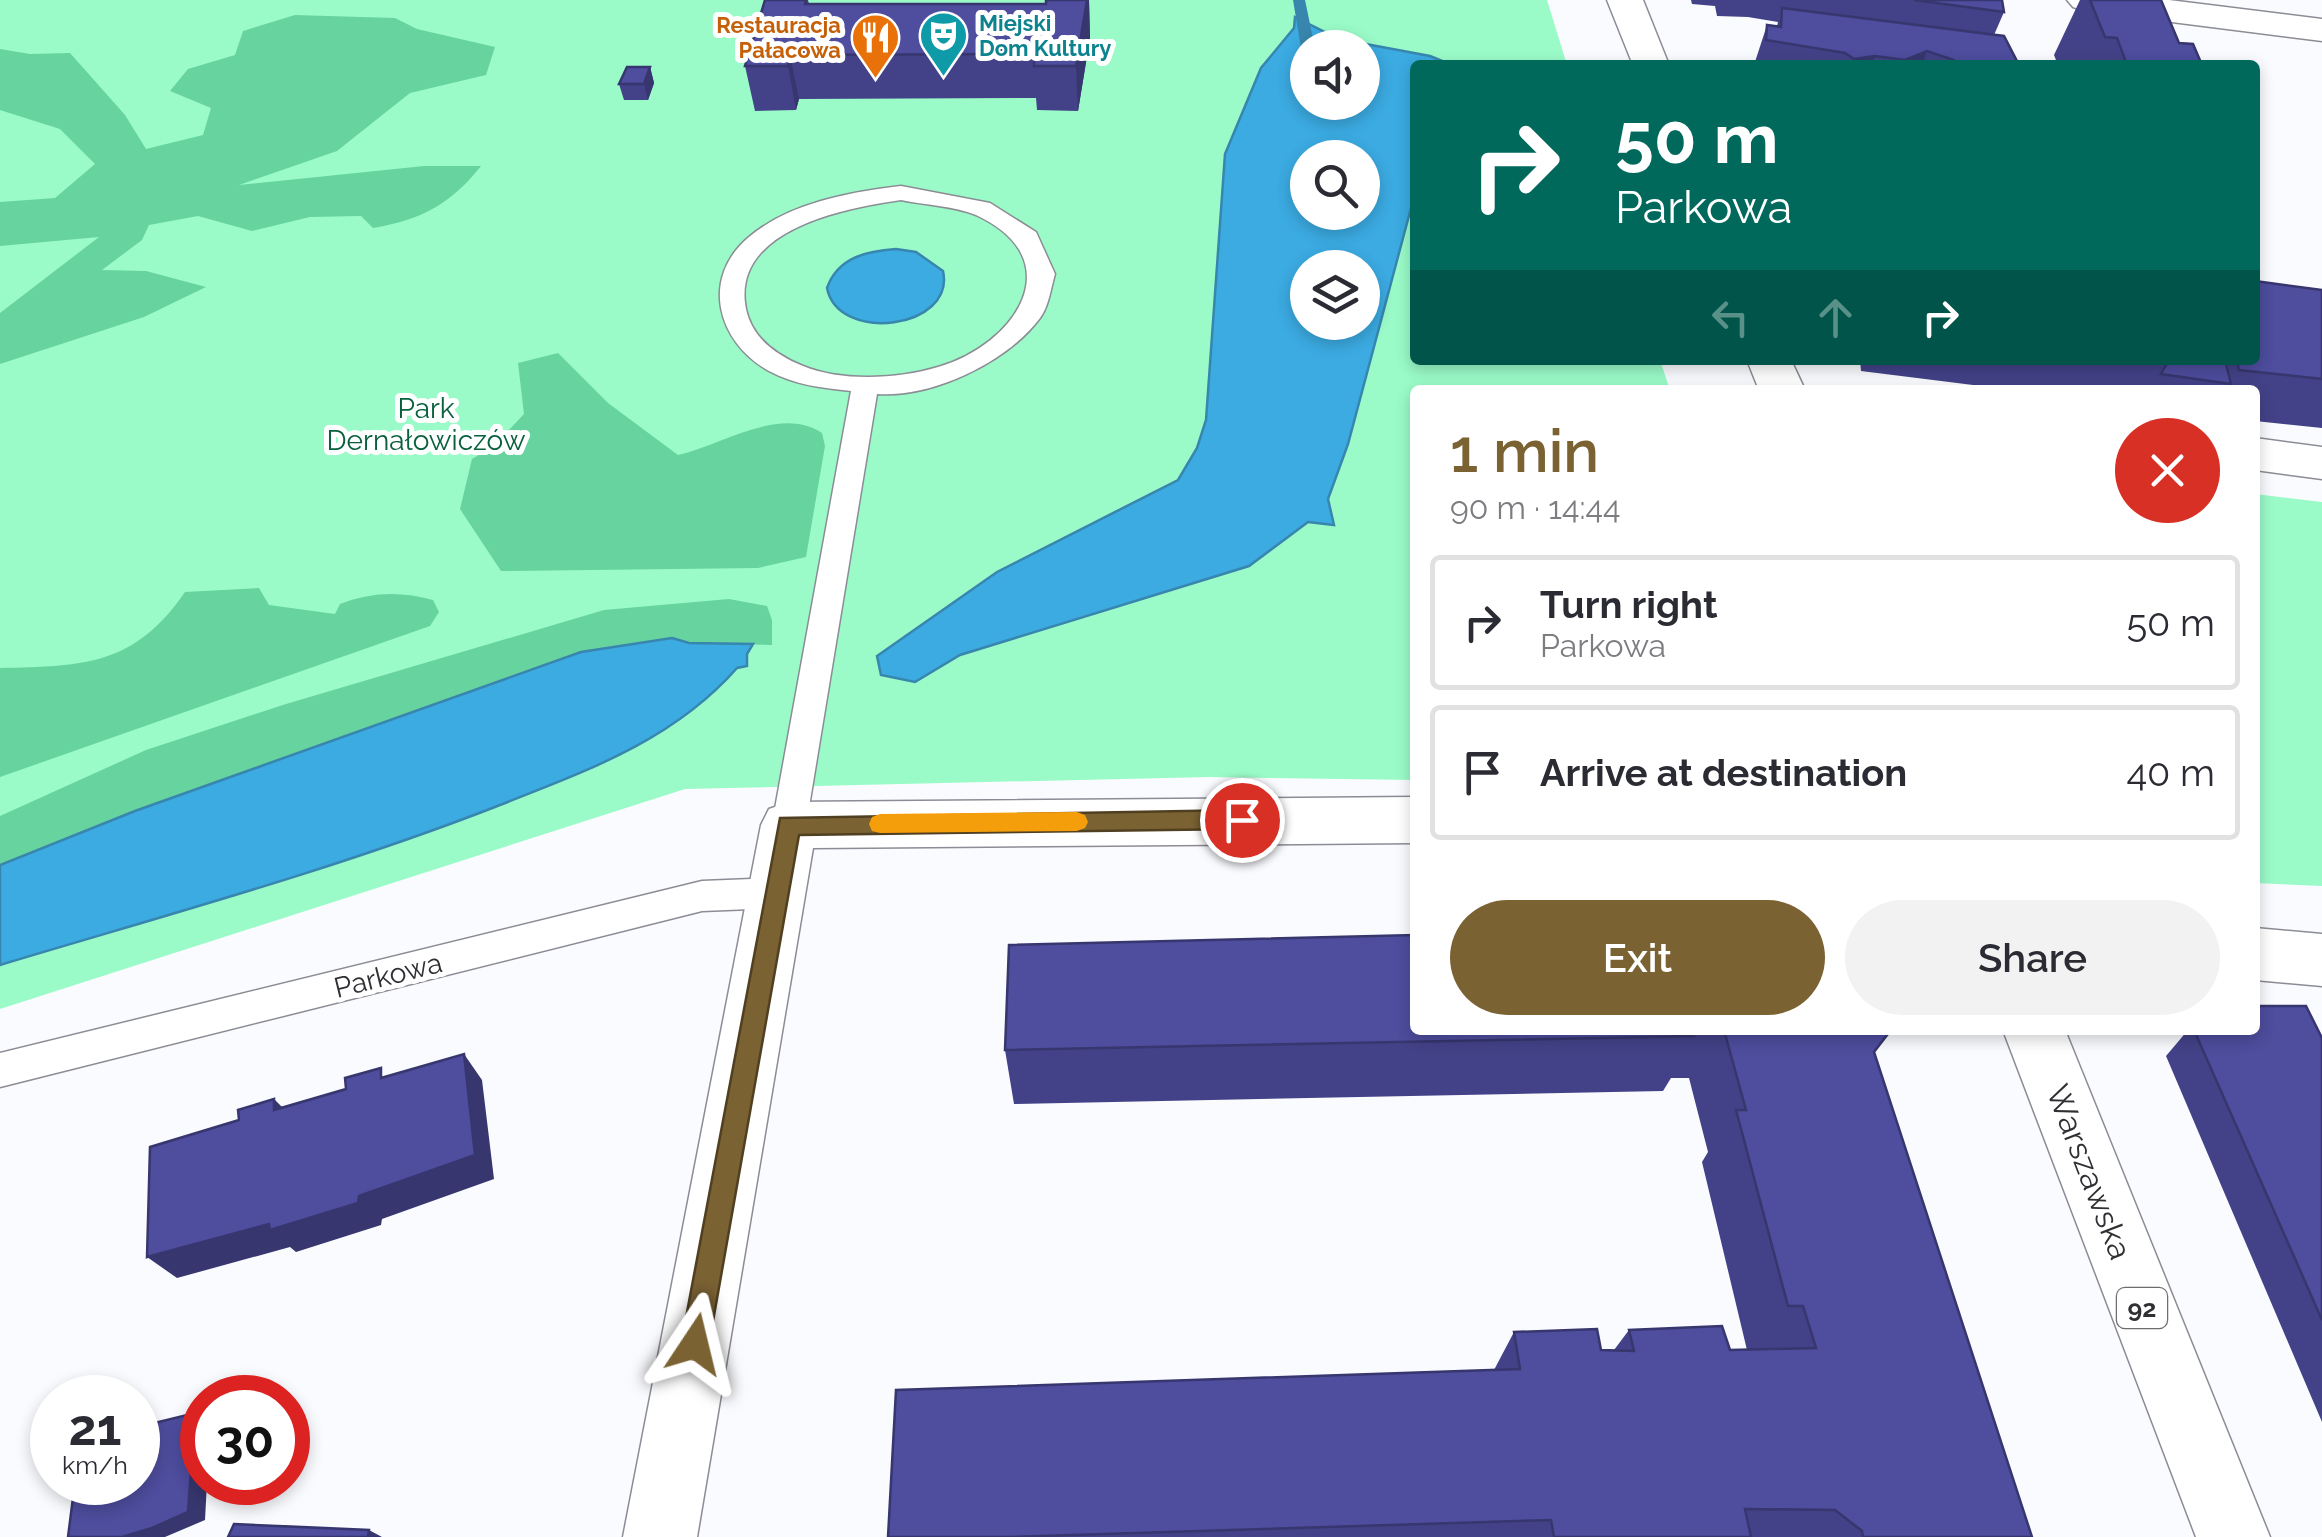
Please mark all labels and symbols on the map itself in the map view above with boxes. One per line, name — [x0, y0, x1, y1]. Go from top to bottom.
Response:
theatre icon: Miejski Dom Kultury — [918, 10, 970, 78]
place label: Miejski Dom Kultury — [979, 10, 1111, 61]
place label: Restauracja Pałacowa — [716, 12, 841, 63]
restaurant icon: Restauracja Pałacowa — [850, 12, 902, 80]
park label: Park Dernałowiczów — [327, 392, 526, 457]
pin — [1200, 778, 1285, 863]
street label: Parkowa — [331, 946, 446, 1005]
street label: Warszawska — [2039, 1079, 2140, 1264]
road number: 92 — [2117, 1288, 2167, 1328]
position arrow — [643, 1292, 747, 1396]
speed limit sign: 30 — [180, 1375, 310, 1505]

